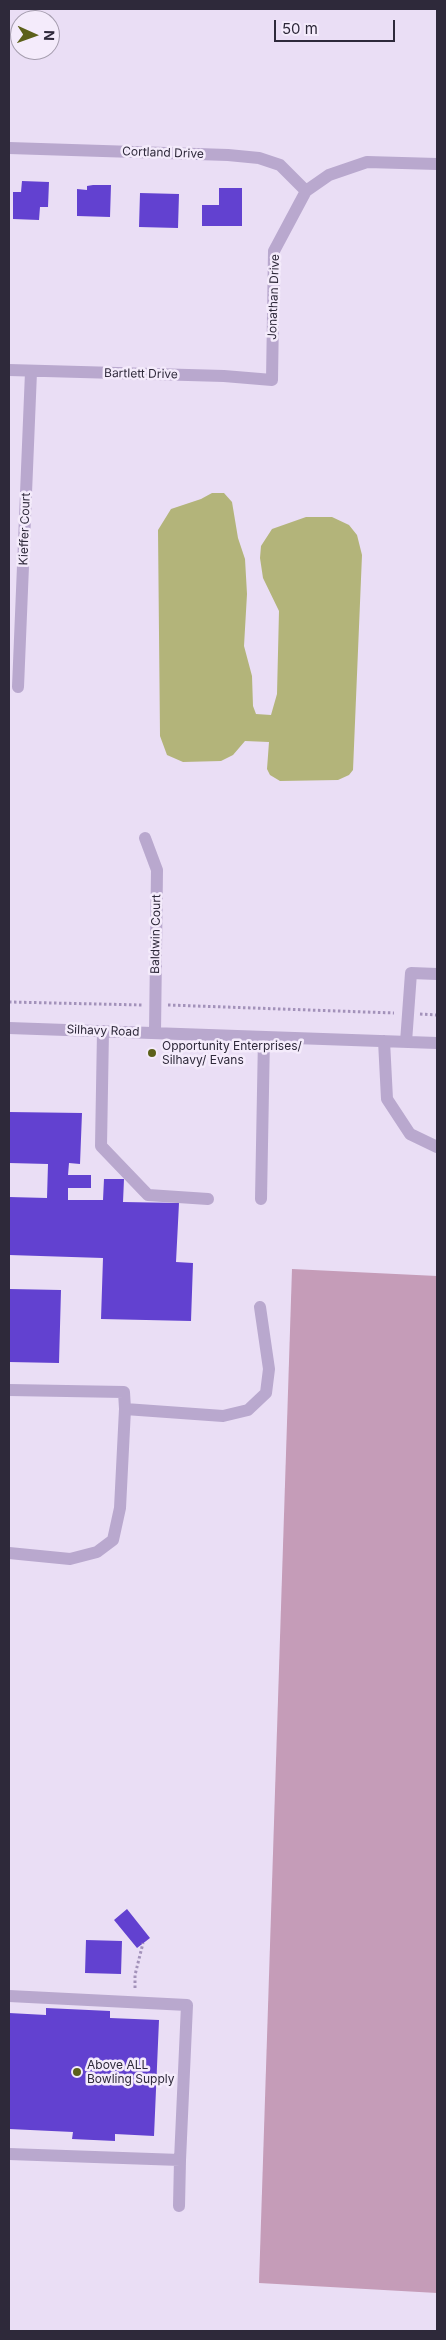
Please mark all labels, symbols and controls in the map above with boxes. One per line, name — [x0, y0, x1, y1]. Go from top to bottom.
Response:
north arrow — [10, 10, 60, 60]
scale bar — [276, 10, 397, 42]
text: 50 m — [282, 19, 318, 38]
text: N — [41, 30, 58, 41]
street label: Cortland Drive — [122, 144, 204, 162]
street label: Jonathan Drive — [265, 254, 283, 340]
street label: Bartlett Drive — [104, 366, 178, 382]
street label: Kieffer Court — [17, 492, 33, 566]
street label: Baldwin Court — [148, 894, 164, 974]
street label: Silhavy Road — [66, 1023, 140, 1039]
place label: Opportunity Enterprises/ Silhavy/ Evans — [162, 1039, 302, 1067]
marker: Opportunity Enterprises/ Silhavy/ Evans — [146, 1047, 158, 1059]
place label: Above ALL Bowling Supply — [87, 2058, 174, 2086]
marker: Above ALL Bowling Supply — [71, 2066, 83, 2078]

